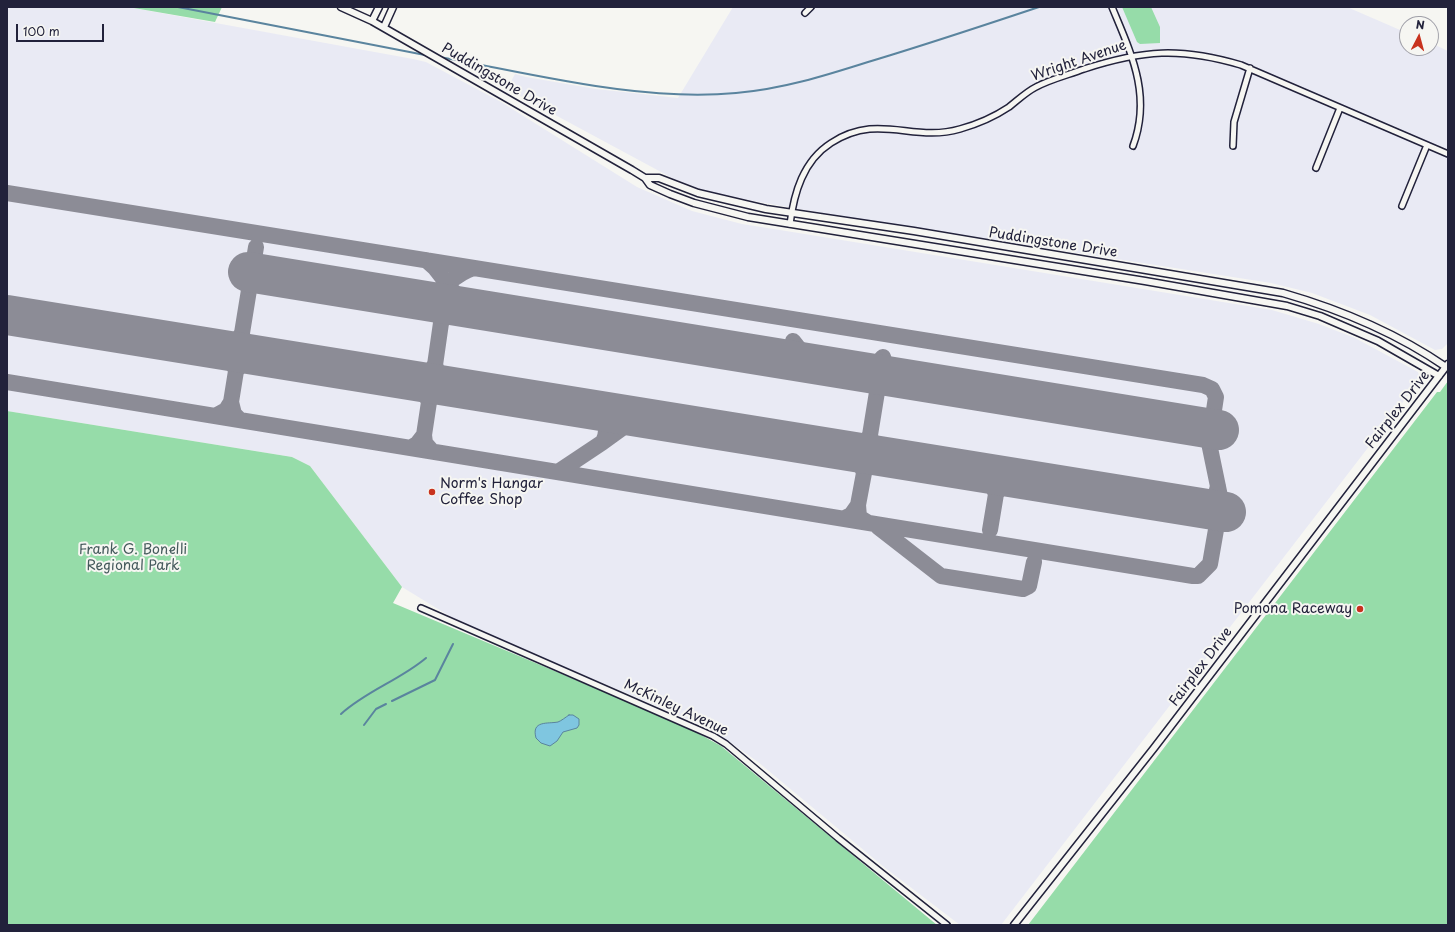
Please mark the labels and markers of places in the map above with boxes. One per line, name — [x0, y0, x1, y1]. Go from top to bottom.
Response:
place label: Norm's Hangar Coffee Shop — [440, 476, 543, 508]
marker: Norm's Hangar Coffee Shop — [427, 487, 437, 497]
place label: Pomona Raceway — [1234, 601, 1352, 617]
marker: Pomona Raceway — [1355, 604, 1365, 614]

